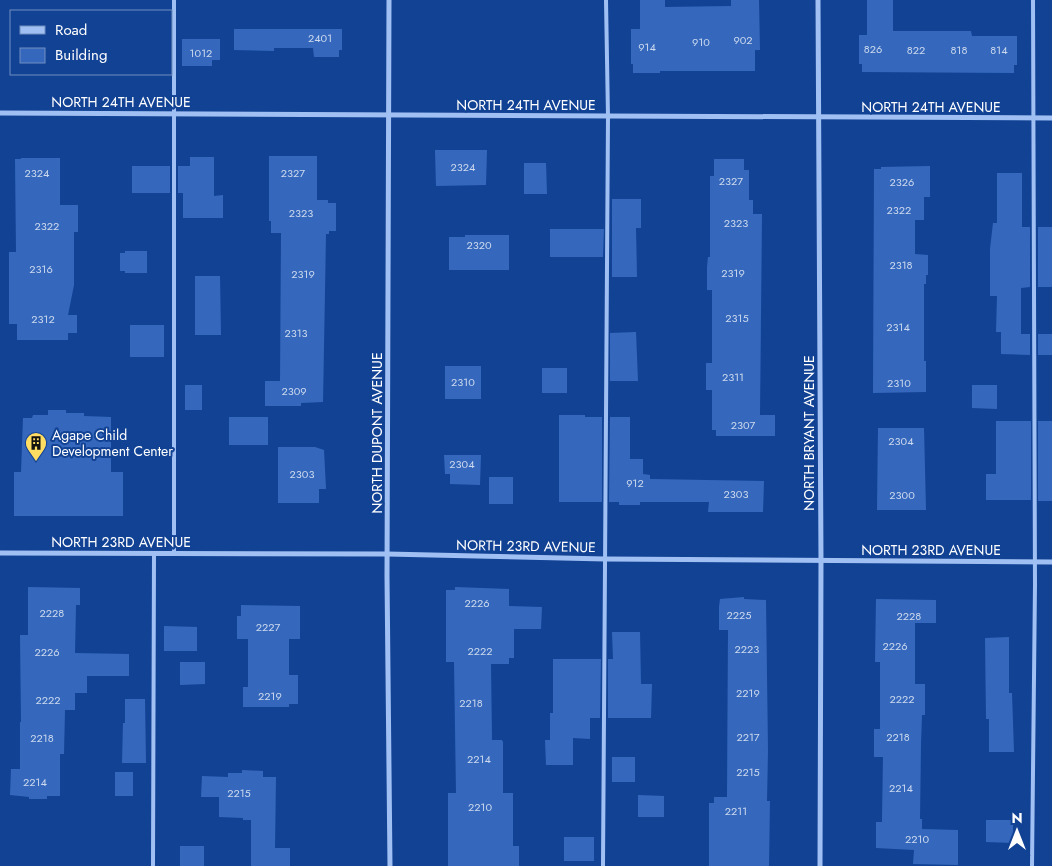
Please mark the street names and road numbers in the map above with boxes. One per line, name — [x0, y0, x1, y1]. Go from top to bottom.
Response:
street label: NORTH 24TH AVENUE — [51, 92, 191, 112]
street label: NORTH 24TH AVENUE — [456, 95, 596, 115]
street label: NORTH 24TH AVENUE — [861, 97, 1001, 117]
street label: NORTH DUPONT AVENUE — [367, 352, 387, 514]
street label: NORTH BRYANT AVENUE — [799, 355, 819, 511]
street label: NORTH 23RD AVENUE — [51, 532, 191, 552]
street label: NORTH 23RD AVENUE — [456, 535, 596, 557]
street label: NORTH 23RD AVENUE — [861, 540, 1001, 560]

